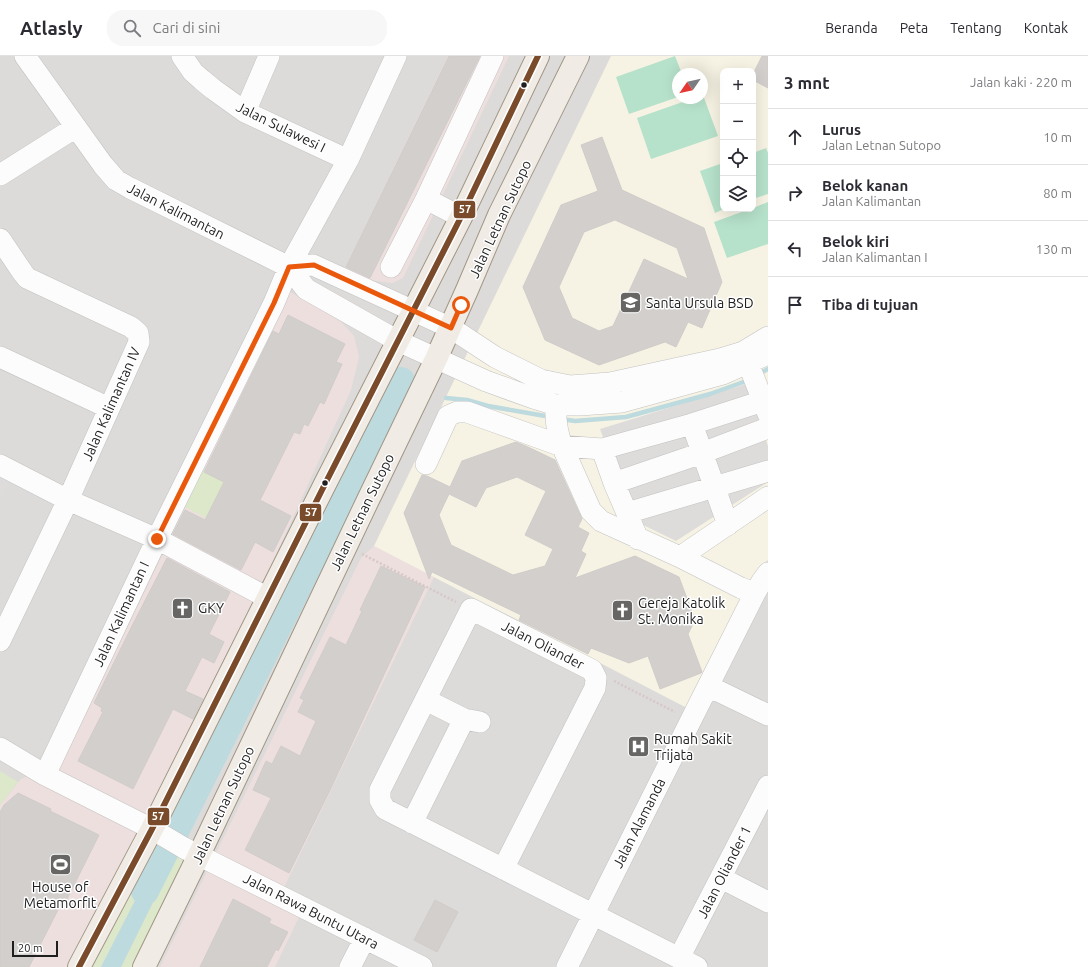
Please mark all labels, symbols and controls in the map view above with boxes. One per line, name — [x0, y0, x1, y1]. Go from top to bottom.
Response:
search box — [107, 10, 387, 46]
text: Atlasly — [20, 17, 83, 39]
icon: search — [121, 17, 143, 39]
text: Cari di sini — [153, 19, 220, 36]
text: Beranda — [825, 20, 878, 36]
text: Peta — [900, 20, 928, 36]
text: Tentang — [950, 20, 1002, 36]
text: Kontak — [1024, 20, 1068, 36]
north arrow — [672, 68, 708, 104]
map controls — [720, 68, 756, 212]
button: + — [720, 68, 756, 104]
text: 3 mnt — [784, 73, 830, 92]
text: Jalan kaki · 220 m — [970, 75, 1072, 89]
unlabelled marker — [519, 80, 529, 90]
street label: Jalan Sulawesi I — [234, 98, 328, 156]
button: − — [720, 104, 756, 140]
text: Lurus — [822, 121, 861, 138]
icon: ahead — [784, 126, 806, 148]
text: 10 m — [1043, 130, 1072, 144]
text: Jalan Letnan Sutopo — [822, 138, 941, 152]
button: locate — [720, 140, 756, 176]
street label: Jalan Letnan Sutopo — [466, 157, 534, 281]
button: layers — [720, 176, 756, 212]
text: Belok kanan — [822, 177, 908, 194]
street label: Jalan Kalimantan — [125, 180, 227, 242]
icon: right — [784, 182, 806, 204]
text: 80 m — [1043, 186, 1072, 200]
text: Jalan Kalimantan — [822, 194, 921, 208]
line badge: 57 — [453, 200, 476, 219]
text: 57 — [459, 203, 471, 215]
text: Belok kiri — [822, 233, 889, 250]
icon: left — [784, 238, 806, 260]
text: 130 m — [1036, 242, 1072, 256]
text: Jalan Kalimantan I — [822, 250, 928, 264]
school or university icon: Santa Ursula BSD — [617, 290, 643, 316]
icon: arrive — [784, 294, 806, 316]
place label: Santa Ursula BSD — [646, 295, 754, 311]
route start — [452, 296, 470, 314]
text: Tiba di tujuan — [822, 296, 918, 313]
street label: Jalan Kalimantan IV — [79, 345, 143, 463]
street label: Jalan Letnan Sutopo — [327, 451, 397, 573]
unlabelled marker — [320, 478, 330, 488]
line badge: 57 — [299, 503, 322, 522]
text: 57 — [305, 506, 317, 518]
route end — [148, 530, 166, 548]
street label: Jalan Kalimantan I — [90, 559, 152, 669]
church icon: GKY — [169, 595, 195, 621]
place label: Gereja Katolik St. Monika — [638, 595, 725, 627]
church icon: Gereja Katolik St. Monika — [609, 598, 635, 624]
place label: GKY — [198, 600, 224, 616]
street label: Jalan Oliander — [499, 617, 588, 673]
place label: Rumah Sakit Trijata — [654, 731, 732, 763]
hospital icon: Rumah Sakit Trijata — [625, 734, 651, 760]
street label: Jalan Letnan Sutopo — [189, 743, 257, 867]
street label: Jalan Alamanda — [609, 775, 669, 871]
line badge: 57 — [147, 807, 170, 826]
text: 57 — [152, 810, 164, 822]
street label: Jalan Oliander 1 — [694, 823, 754, 921]
sports icon: House of Metamorfit — [47, 852, 73, 878]
street label: Jalan Rawa Buntu Utara — [241, 870, 381, 952]
place label: House of Metamorfit — [24, 879, 97, 911]
scale bar — [12, 939, 58, 958]
text: 20 m — [18, 942, 42, 954]

